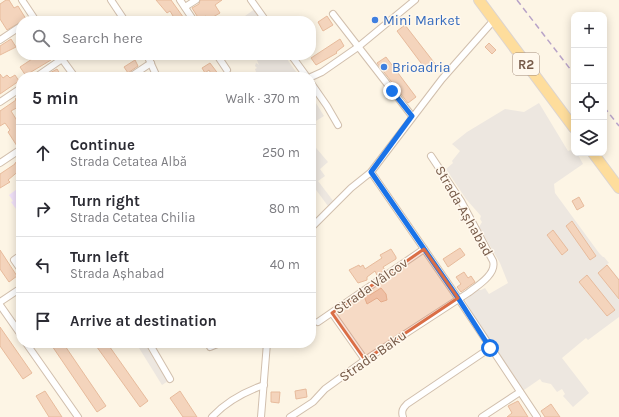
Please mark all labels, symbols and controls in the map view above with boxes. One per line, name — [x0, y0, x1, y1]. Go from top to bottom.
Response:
place label: Mini Market — [383, 12, 460, 29]
map controls — [571, 12, 607, 156]
button: + — [571, 12, 607, 48]
marker: Mini Market — [370, 15, 380, 25]
search box — [16, 16, 316, 60]
icon: search — [30, 27, 52, 49]
text: Search here — [62, 29, 143, 47]
button: − — [571, 48, 607, 84]
road number: R2 — [513, 53, 539, 75]
place label: Brioadria — [392, 59, 451, 76]
marker: Brioadria — [379, 62, 389, 72]
route end — [383, 82, 401, 100]
button: locate — [571, 84, 607, 120]
text: 5 min — [32, 88, 79, 108]
text: Walk · 370 m — [225, 91, 300, 106]
button: layers — [571, 120, 607, 156]
text: Continue — [70, 136, 135, 154]
icon: ahead — [32, 142, 54, 164]
text: 250 m — [262, 145, 300, 160]
text: Strada Cetatea Albă — [70, 154, 187, 169]
street label: Strada Așhabad — [431, 163, 497, 259]
text: Turn right — [70, 192, 140, 210]
icon: right — [32, 198, 54, 220]
text: 80 m — [269, 201, 300, 216]
text: Strada Cetatea Chilia — [70, 210, 195, 225]
text: Turn left — [70, 248, 129, 266]
icon: left — [32, 254, 54, 276]
street label: Strada Vâlcov — [331, 254, 411, 318]
text: 40 m — [270, 257, 300, 272]
text: Strada Așhabad — [70, 266, 164, 281]
icon: arrive — [32, 310, 54, 332]
text: Arrive at destination — [70, 312, 217, 330]
street label: Strada Baku — [336, 326, 410, 386]
route start — [481, 339, 499, 357]

